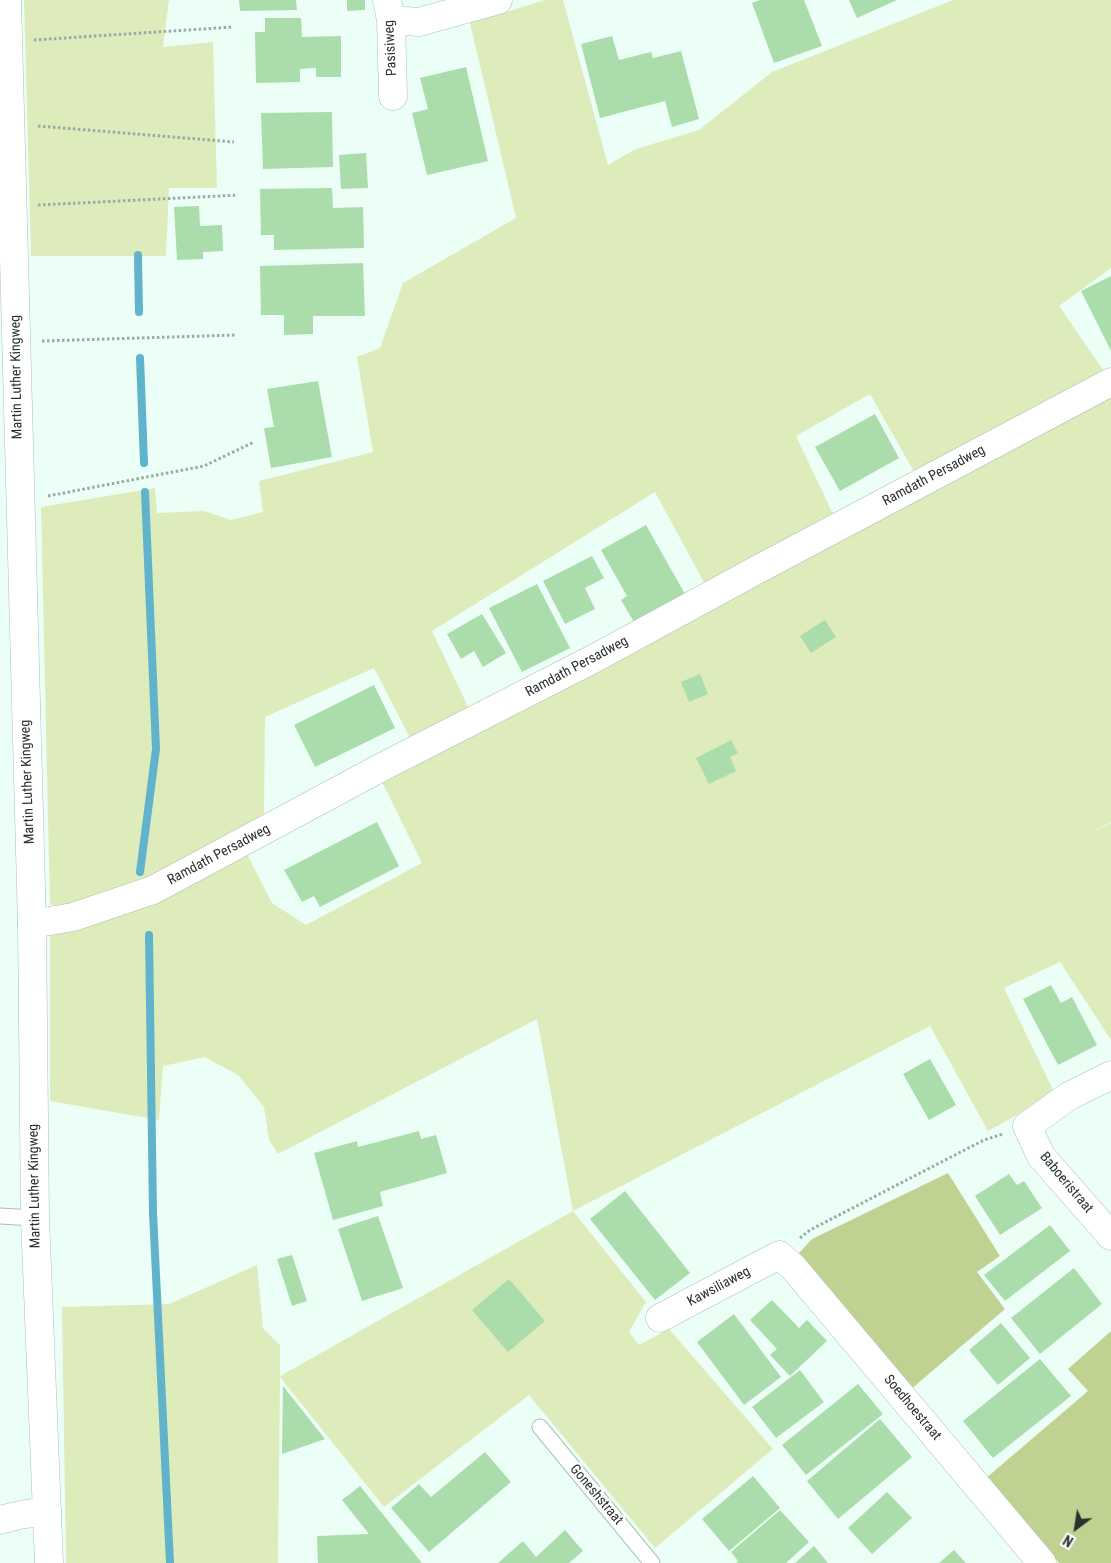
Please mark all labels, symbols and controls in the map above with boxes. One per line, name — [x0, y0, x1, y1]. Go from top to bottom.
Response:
street label: Pasisiweg — [381, 20, 401, 76]
street label: Martin Luther Kingweg — [8, 315, 26, 439]
street label: Ramdath Persadweg — [880, 442, 988, 510]
street label: Ramdath Persadweg — [523, 633, 631, 701]
street label: Martin Luther Kingweg — [17, 720, 39, 844]
street label: Ramdath Persadweg — [165, 821, 273, 889]
street label: Martin Luther Kingweg — [26, 1124, 44, 1248]
street label: Baboeristraat — [1036, 1149, 1096, 1217]
street label: Kawsiliaweg — [685, 1263, 753, 1311]
street label: Soedhoestraat — [880, 1372, 944, 1444]
street label: Goneshstraat — [566, 1461, 626, 1529]
north arrow — [1051, 1503, 1101, 1553]
text: N — [1060, 1532, 1076, 1550]

